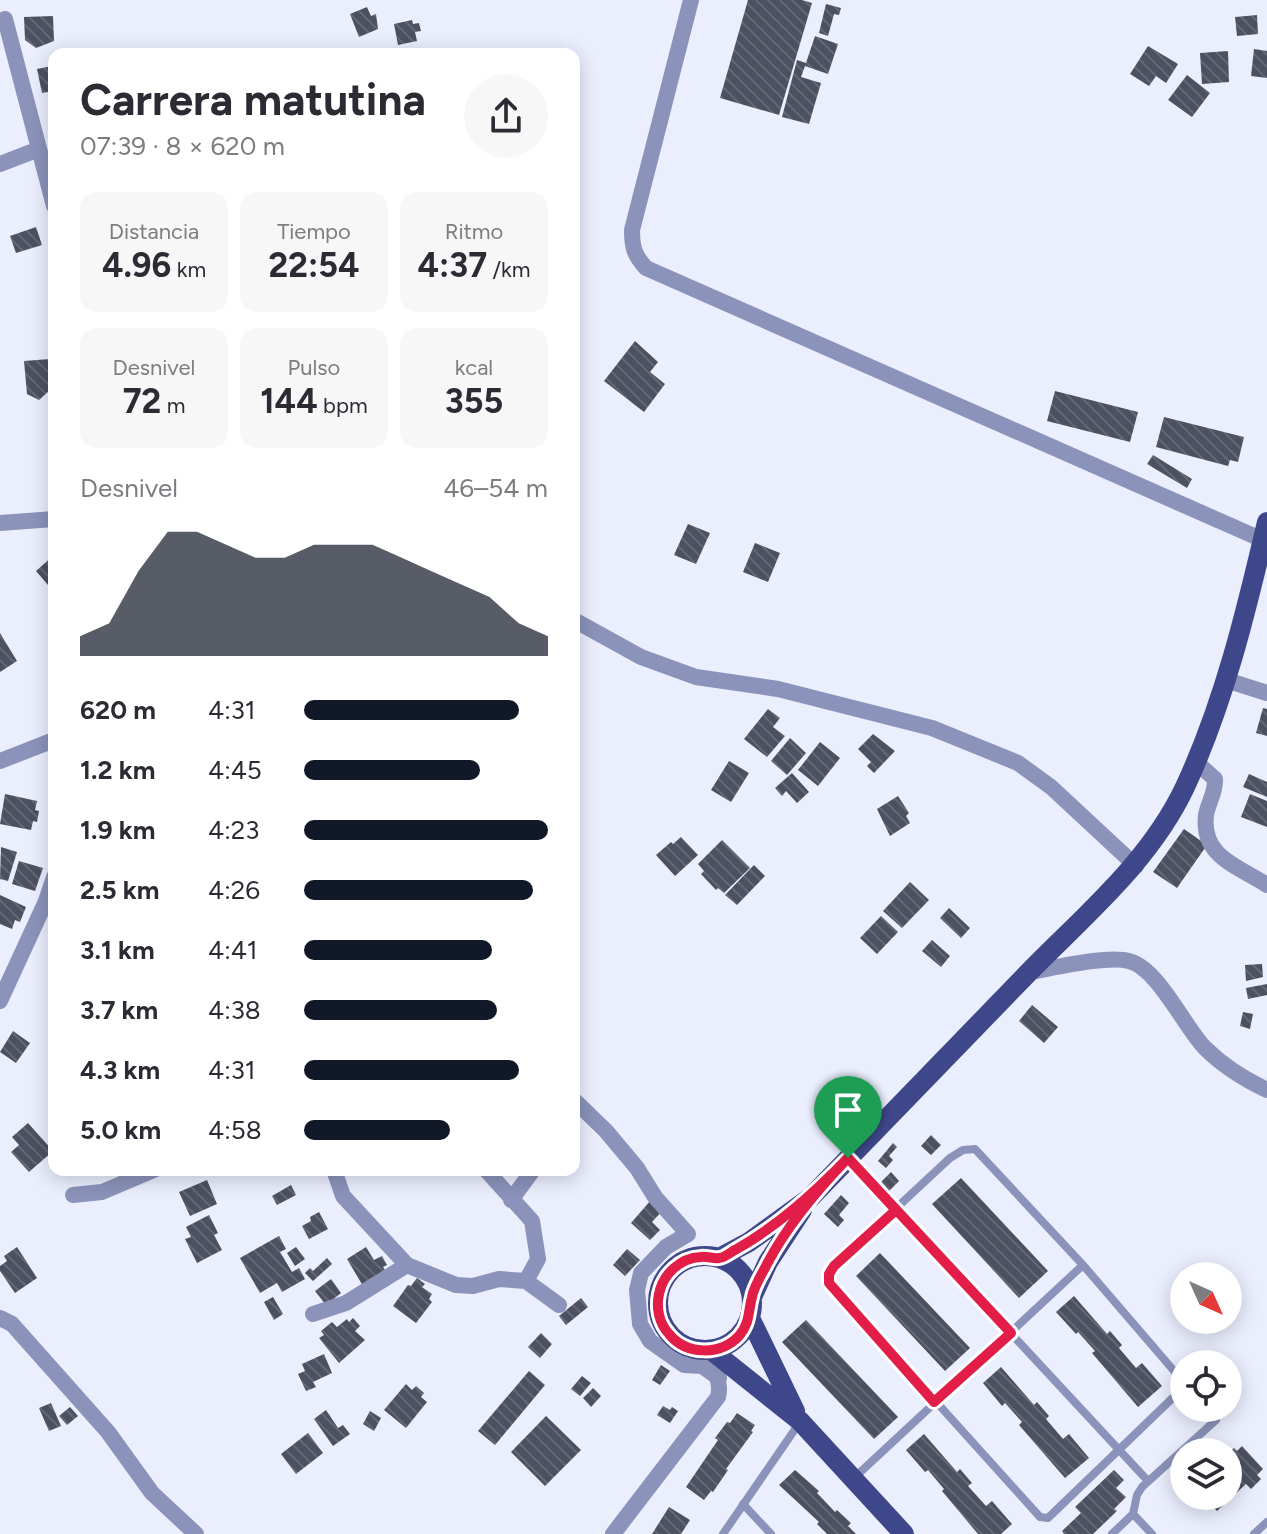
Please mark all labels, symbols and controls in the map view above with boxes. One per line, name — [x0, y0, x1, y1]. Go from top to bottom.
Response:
text: Carrera matutina — [80, 73, 426, 126]
button: share — [464, 74, 548, 158]
text: 07:39 · 8 × 620 m — [80, 130, 285, 162]
text: Distancia — [109, 218, 199, 245]
text: Tiempo — [277, 218, 351, 245]
text: Ritmo — [445, 218, 503, 245]
text: 4.96 — [102, 245, 171, 286]
text: 22:54 — [269, 245, 359, 286]
text: 4:37 — [418, 245, 487, 286]
text: km — [171, 256, 206, 283]
text: /km — [487, 256, 530, 283]
text: Desnivel — [113, 354, 195, 381]
text: Pulso — [288, 354, 340, 381]
text: kcal — [455, 354, 493, 381]
text: 72 — [123, 381, 161, 422]
text: 144 — [260, 381, 318, 422]
text: 355 — [445, 381, 503, 422]
text: m — [161, 392, 185, 419]
text: bpm — [318, 392, 368, 419]
text: Desnivel — [80, 472, 178, 504]
text: 46–54 m — [443, 472, 548, 504]
text: 620 m — [80, 694, 156, 726]
text: 4:31 — [208, 694, 256, 726]
text: 1.2 km — [80, 754, 155, 786]
text: 4:45 — [208, 754, 262, 786]
text: 1.9 km — [80, 814, 155, 846]
text: 4:23 — [208, 814, 259, 846]
text: 2.5 km — [80, 874, 159, 906]
text: 4:26 — [208, 874, 260, 906]
text: 3.1 km — [80, 934, 155, 966]
text: 4:41 — [208, 934, 258, 966]
text: 3.7 km — [80, 994, 158, 1026]
text: 4:38 — [208, 994, 261, 1026]
text: 4.3 km — [80, 1054, 160, 1086]
text: 4:31 — [208, 1054, 256, 1086]
pin — [814, 1076, 882, 1158]
icon: arrive — [826, 1088, 870, 1132]
text: 5.0 km — [80, 1114, 161, 1146]
text: 4:58 — [208, 1114, 262, 1146]
north arrow — [1170, 1262, 1242, 1334]
map controls — [1170, 1262, 1242, 1510]
button: locate — [1170, 1350, 1242, 1422]
button: layers — [1170, 1438, 1242, 1510]

